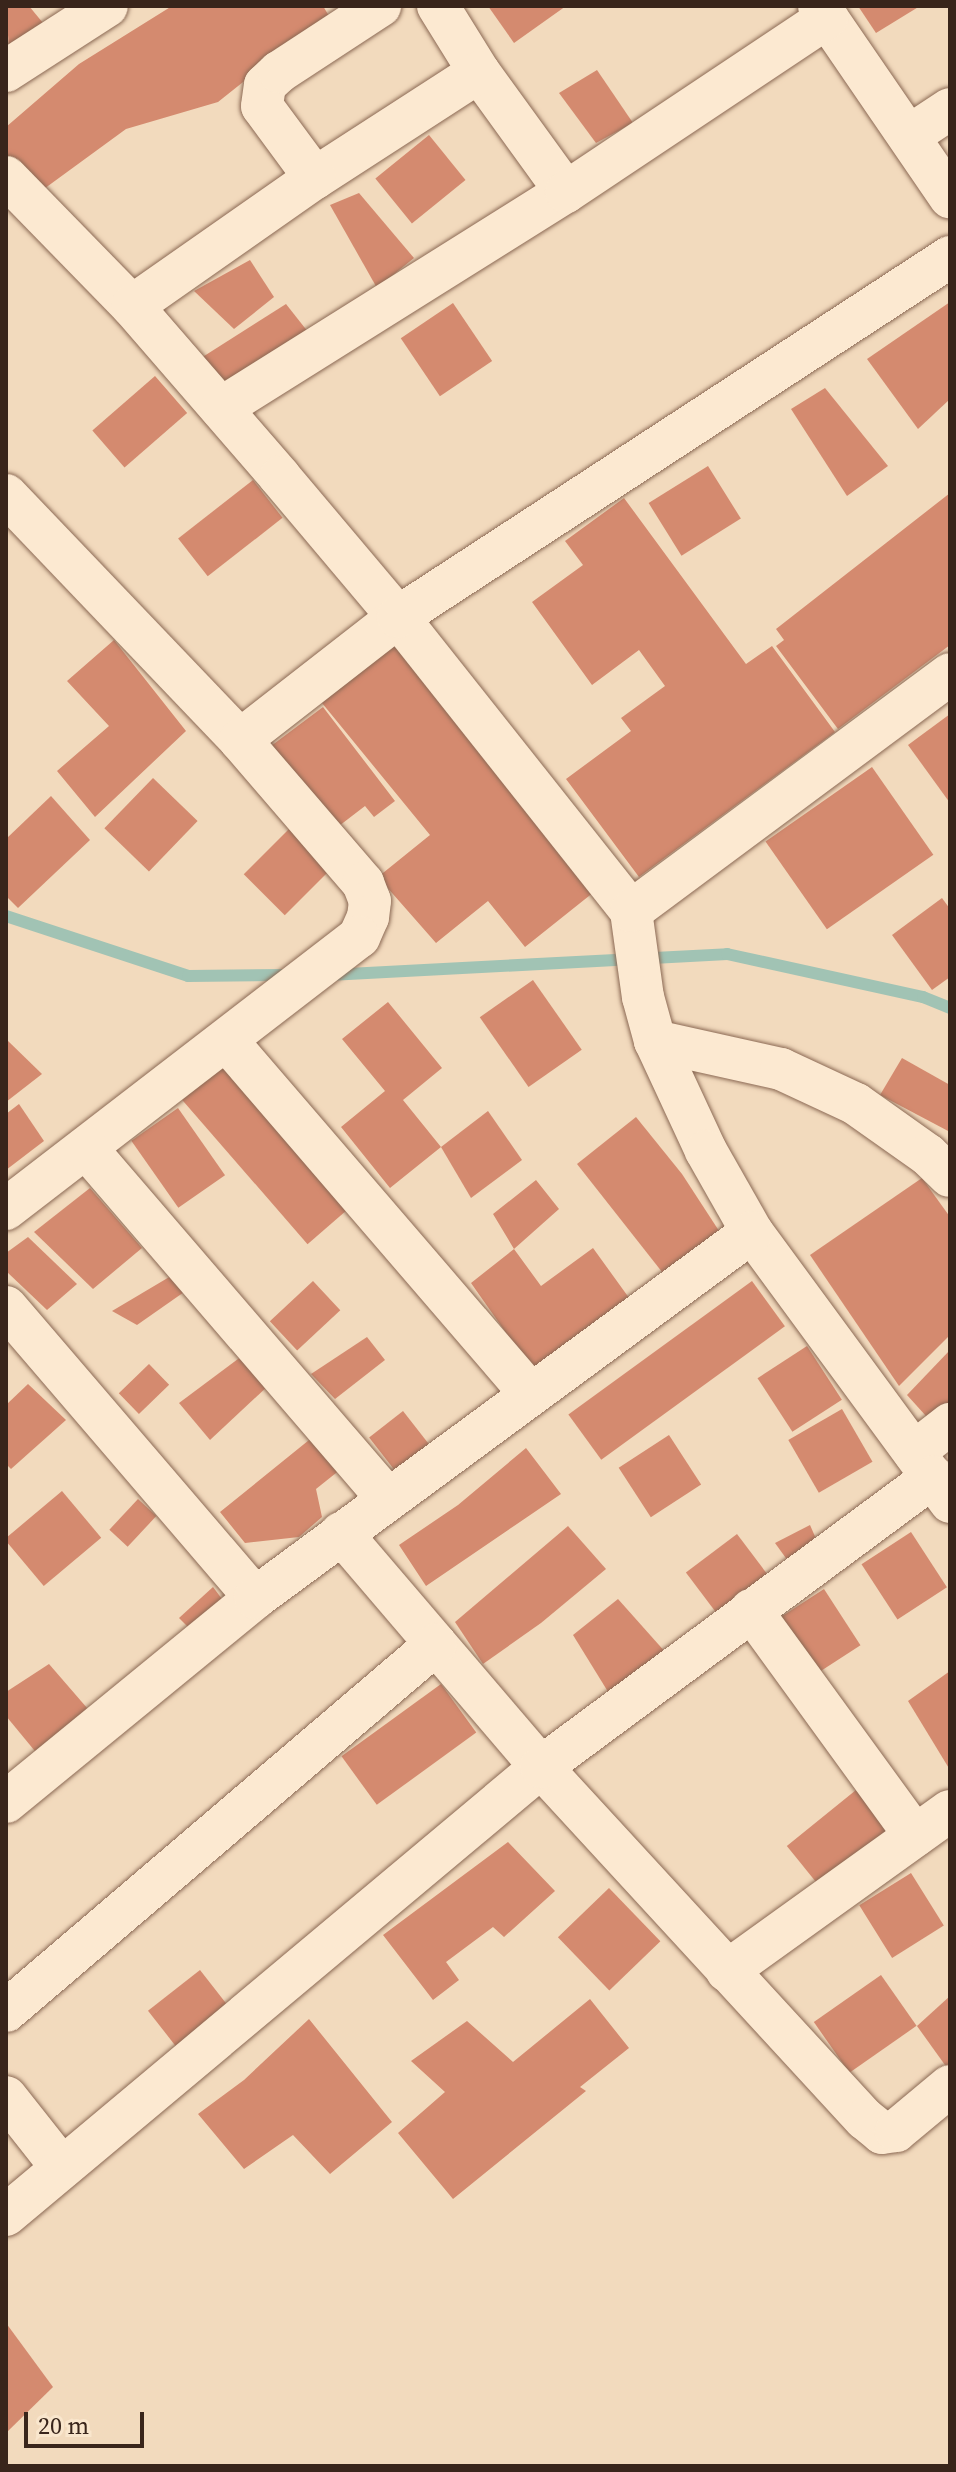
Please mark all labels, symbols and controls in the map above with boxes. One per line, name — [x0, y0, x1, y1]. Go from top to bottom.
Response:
scale bar — [28, 2396, 148, 2446]
text: 20 m — [38, 2409, 89, 2442]

